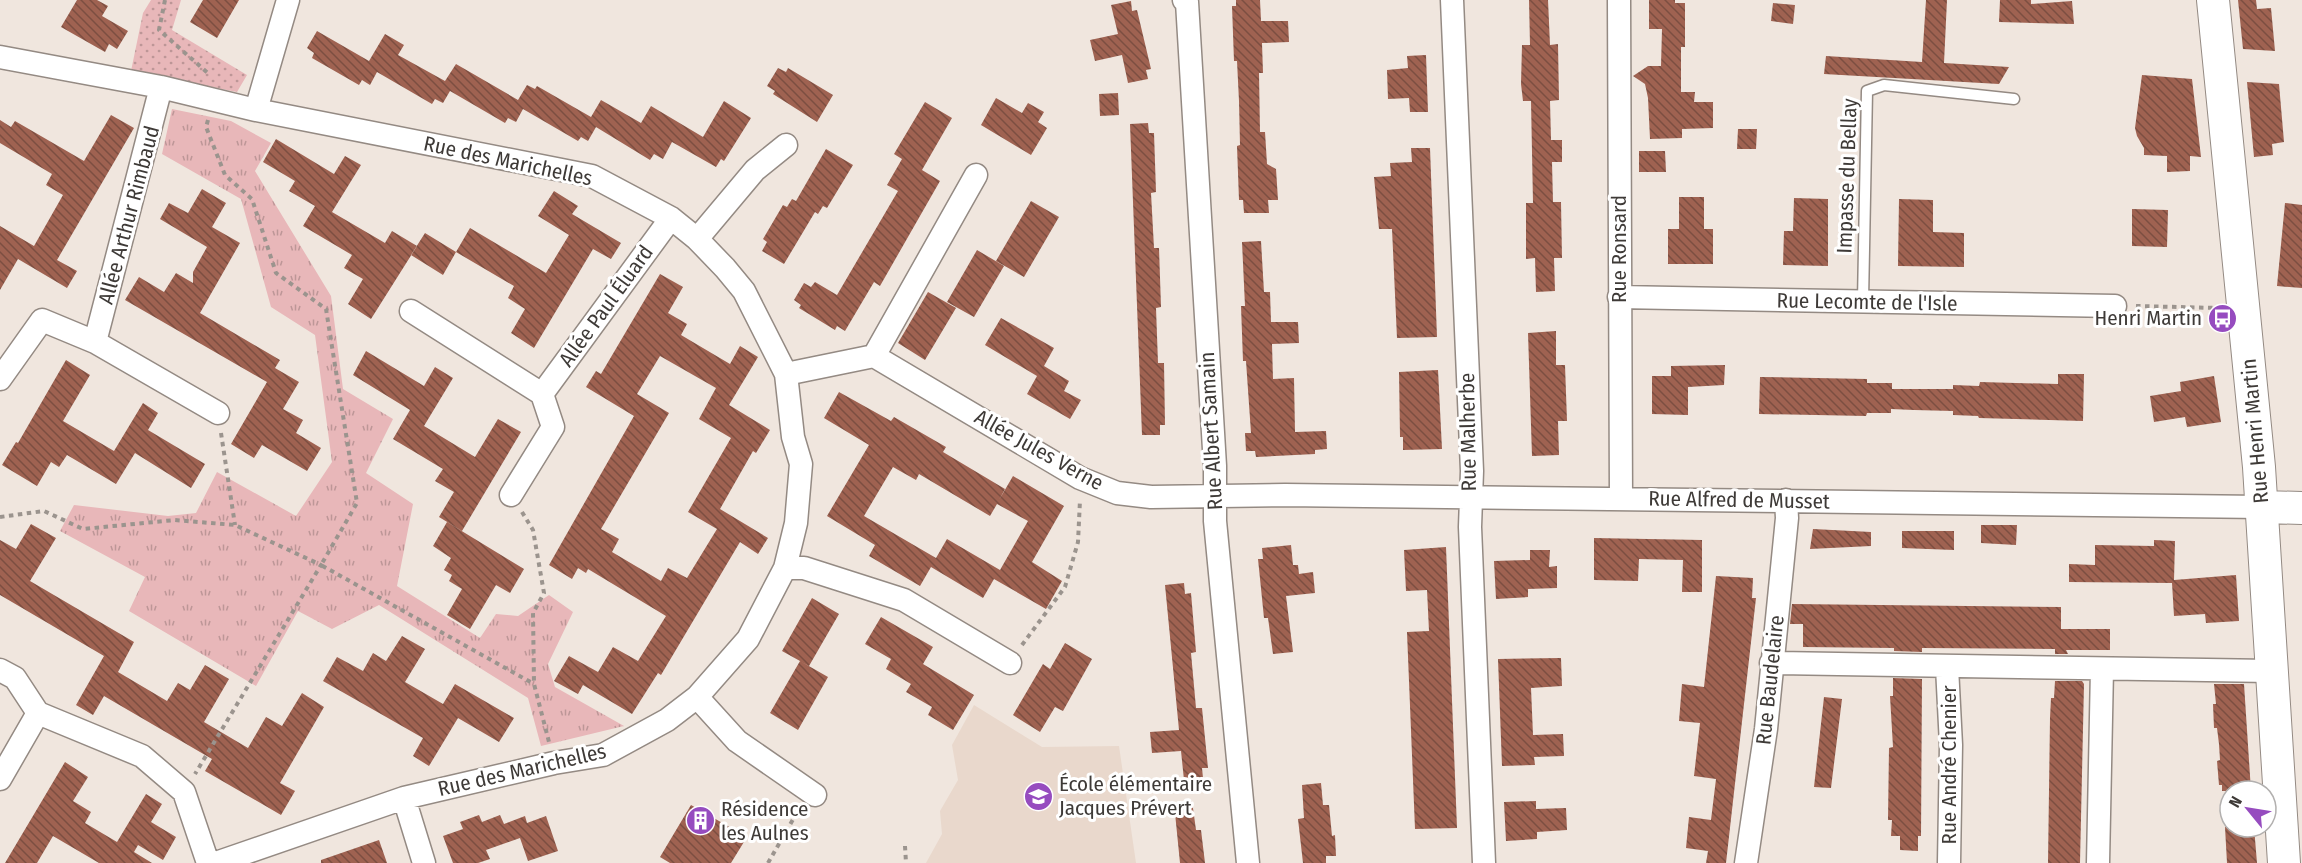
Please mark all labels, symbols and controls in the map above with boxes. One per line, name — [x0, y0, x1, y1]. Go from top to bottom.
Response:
street label: Impasse du Bellay — [1831, 97, 1863, 254]
street label: Allée Arthur Rimbaud — [93, 123, 165, 307]
street label: Rue des Marichelles — [421, 130, 595, 192]
street label: Rue Ronsard — [1606, 195, 1632, 303]
street label: Allée Paul Éluard — [553, 240, 659, 372]
street label: Rue Lecomte de l'Isle — [1776, 287, 1958, 317]
bus stop icon: Henri Martin — [2207, 302, 2239, 334]
place label: Henri Martin — [2095, 305, 2202, 331]
street label: Rue Albert Samain — [1194, 351, 1228, 511]
street label: Rue Henri Martin — [2236, 358, 2274, 504]
street label: Rue Malherbe — [1454, 372, 1482, 492]
street label: Allée Jules Verne — [970, 404, 1108, 496]
street label: Rue Alfred de Musset — [1648, 485, 1830, 515]
street label: Rue Baudelaire — [1750, 614, 1790, 746]
street label: Rue André Chenier — [1936, 685, 1962, 845]
street label: Rue des Marichelles — [435, 738, 609, 802]
place label: École élémentaire Jacques Prévert — [1059, 771, 1212, 821]
north arrow — [2218, 779, 2278, 839]
school or university icon: École élémentaire Jacques Prévert — [1022, 780, 1054, 812]
text: N — [2225, 793, 2246, 811]
place label: Résidence les Aulnes — [721, 796, 809, 846]
building icon: Résidence les Aulnes — [684, 805, 716, 837]

